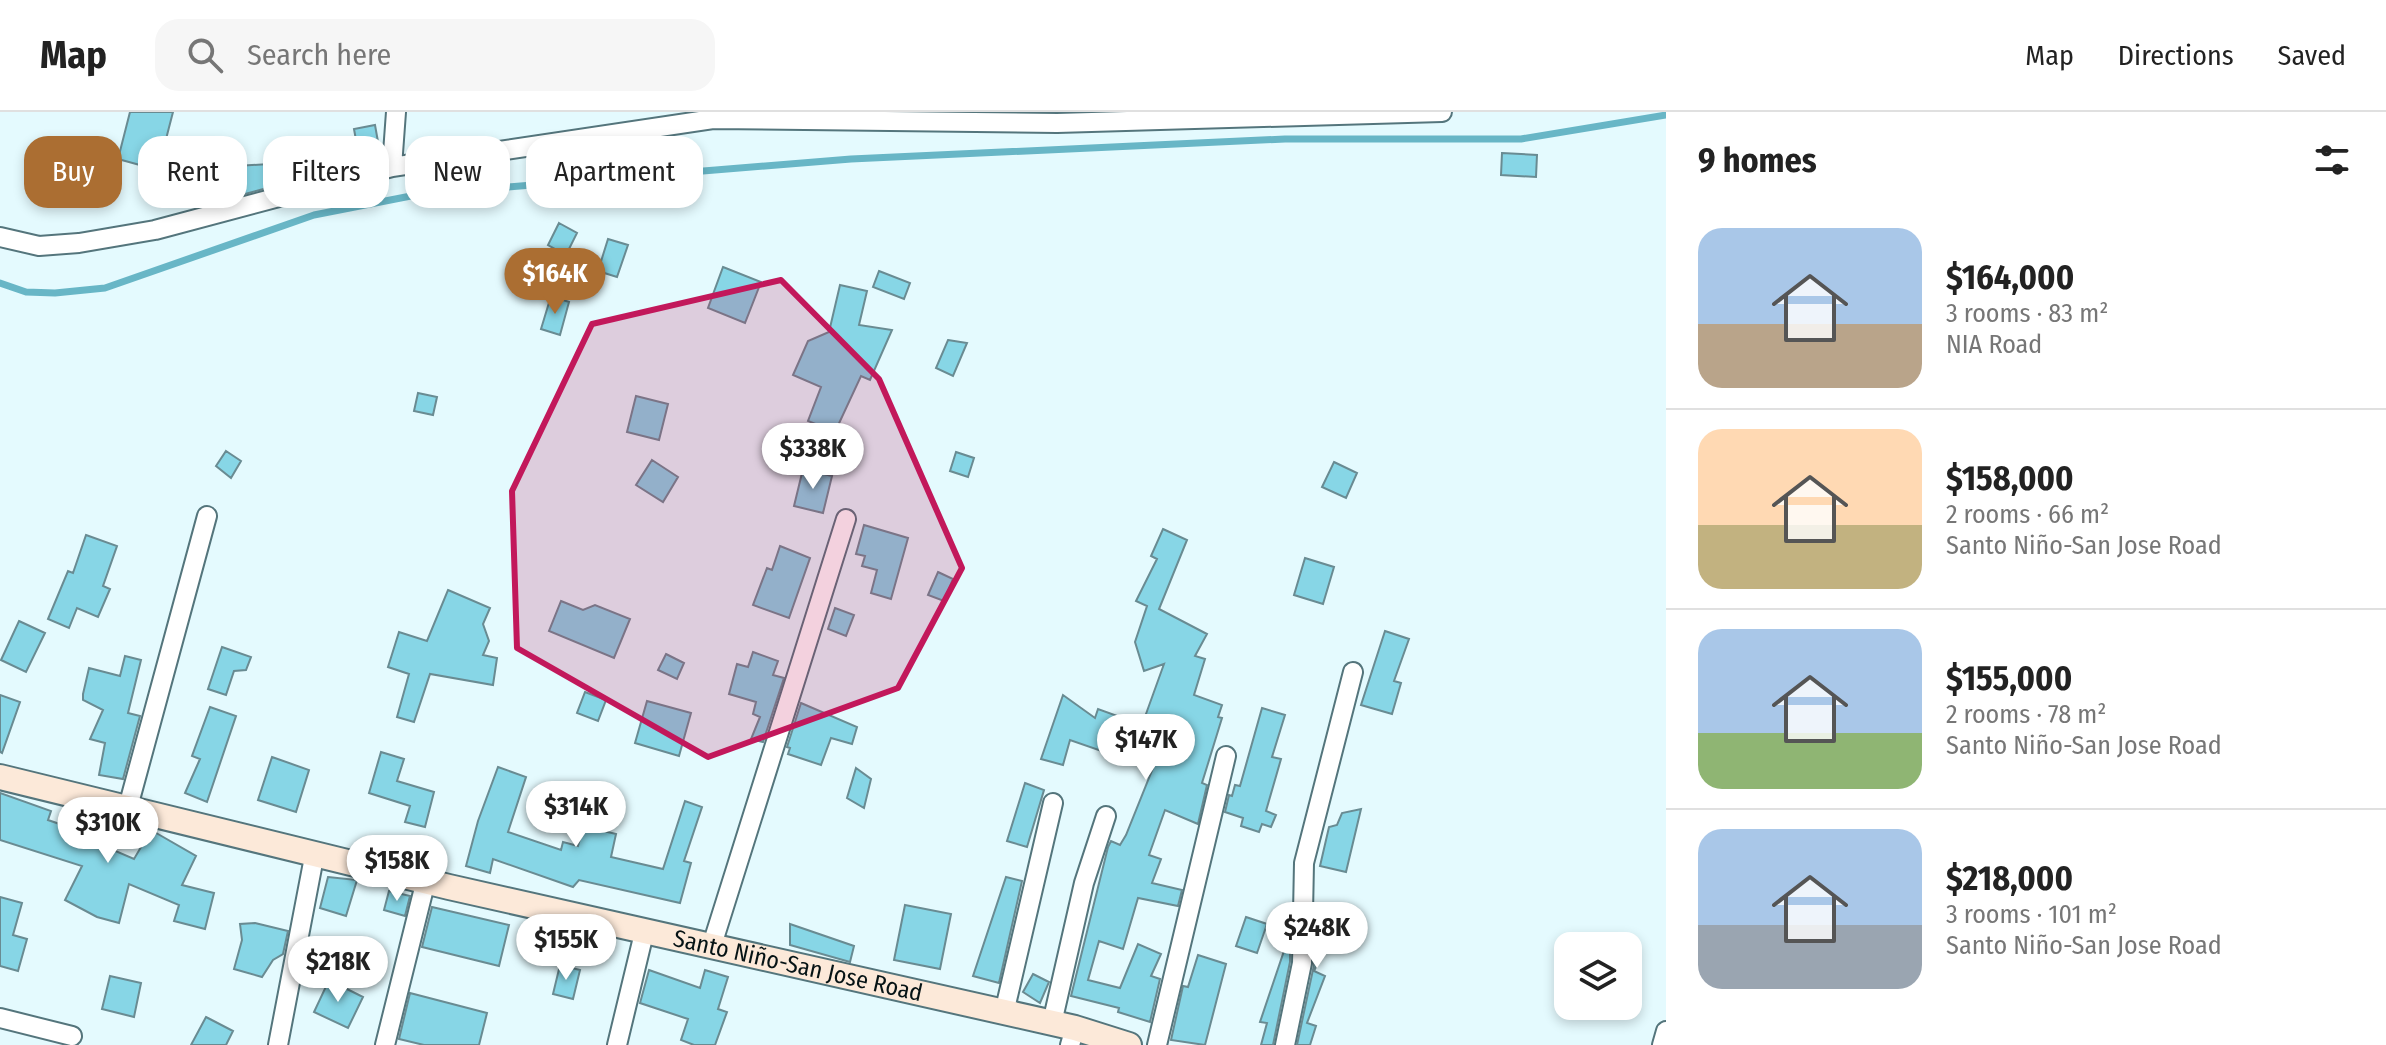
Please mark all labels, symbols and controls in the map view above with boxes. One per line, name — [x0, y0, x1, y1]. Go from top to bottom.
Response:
search box — [155, 19, 715, 91]
text: Map — [40, 32, 107, 78]
icon: search — [183, 33, 227, 77]
text: Search here — [247, 37, 391, 73]
text: Map — [2025, 39, 2074, 72]
text: Directions — [2118, 39, 2234, 72]
text: Saved — [2278, 39, 2346, 72]
chip: Buy — [24, 136, 122, 208]
chip: Rent — [138, 136, 247, 208]
chip: Filters — [263, 136, 389, 208]
chip: New — [405, 136, 510, 208]
chip: Apartment — [526, 136, 703, 208]
icon: filters — [2310, 138, 2354, 182]
text: 9 homes — [1698, 140, 1817, 181]
pin: $164K — [499, 248, 611, 316]
text: $164,000 — [1946, 257, 2074, 298]
text: $164K — [522, 258, 588, 289]
icon: home — [1762, 260, 1858, 356]
text: 3 rooms · 83 m² — [1946, 298, 2108, 329]
text: NIA Road — [1946, 329, 2042, 360]
pin: $338K — [757, 423, 869, 491]
text: $338K — [780, 433, 846, 464]
text: $158,000 — [1946, 458, 2074, 499]
icon: home — [1762, 461, 1858, 557]
text: 2 rooms · 66 m² — [1946, 499, 2109, 530]
text: Santo Niño-San Jose Road — [1946, 530, 2222, 561]
text: $155,000 — [1946, 658, 2072, 699]
icon: home — [1762, 661, 1858, 757]
text: 2 rooms · 78 m² — [1946, 699, 2107, 730]
pin: $147K — [1090, 714, 1202, 782]
text: $147K — [1115, 724, 1177, 755]
text: Santo Niño-San Jose Road — [1946, 730, 2222, 761]
pin: $314K — [520, 781, 632, 849]
text: $314K — [544, 791, 608, 822]
pin: $310K — [52, 797, 164, 865]
text: $310K — [75, 807, 141, 838]
pin: $158K — [341, 835, 453, 903]
text: $158K — [365, 845, 429, 876]
text: $218,000 — [1946, 858, 2073, 899]
icon: home — [1762, 861, 1858, 957]
text: 3 rooms · 101 m² — [1946, 899, 2117, 930]
pin: $248K — [1261, 902, 1373, 970]
text: $248K — [1284, 912, 1350, 943]
pin: $155K — [510, 914, 622, 982]
text: $155K — [534, 924, 598, 955]
street label: Santo Niño-San Jose Road — [671, 924, 925, 1007]
text: Santo Niño-San Jose Road — [1946, 930, 2222, 961]
map controls — [1554, 932, 1642, 1020]
button: layers — [1554, 932, 1642, 1020]
pin: $218K — [282, 936, 394, 1004]
text: $218K — [306, 946, 370, 977]

